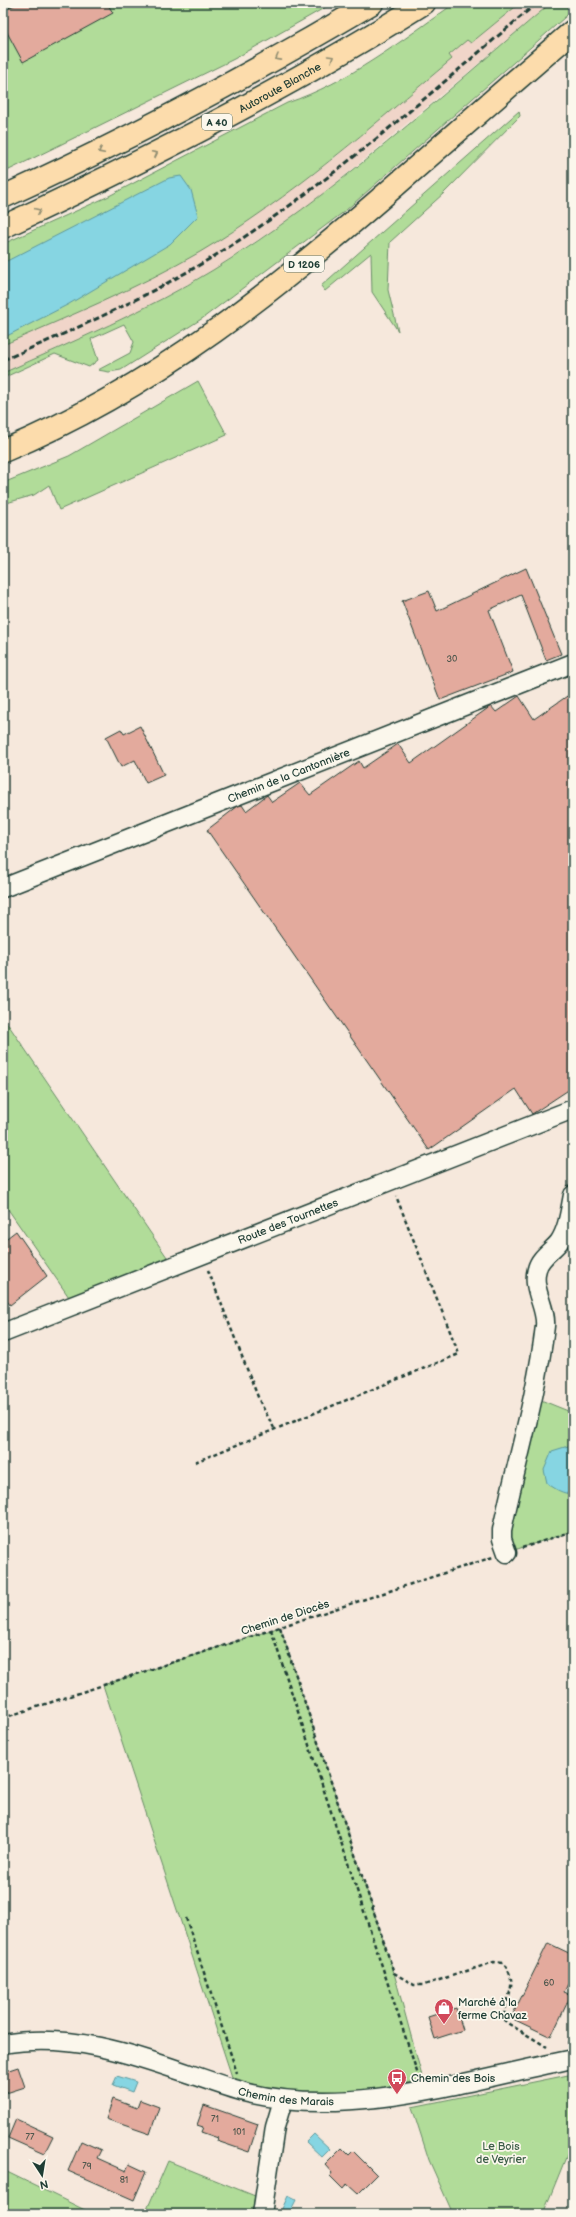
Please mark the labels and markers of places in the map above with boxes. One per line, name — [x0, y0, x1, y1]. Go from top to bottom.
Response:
place label: Marché à la ferme Chavaz — [458, 1996, 528, 2022]
shop icon: Marché à la ferme Chavaz — [433, 1997, 455, 2025]
bus stop icon: Chemin des Bois — [386, 2067, 408, 2095]
place label: Chemin des Bois — [411, 2072, 496, 2085]

